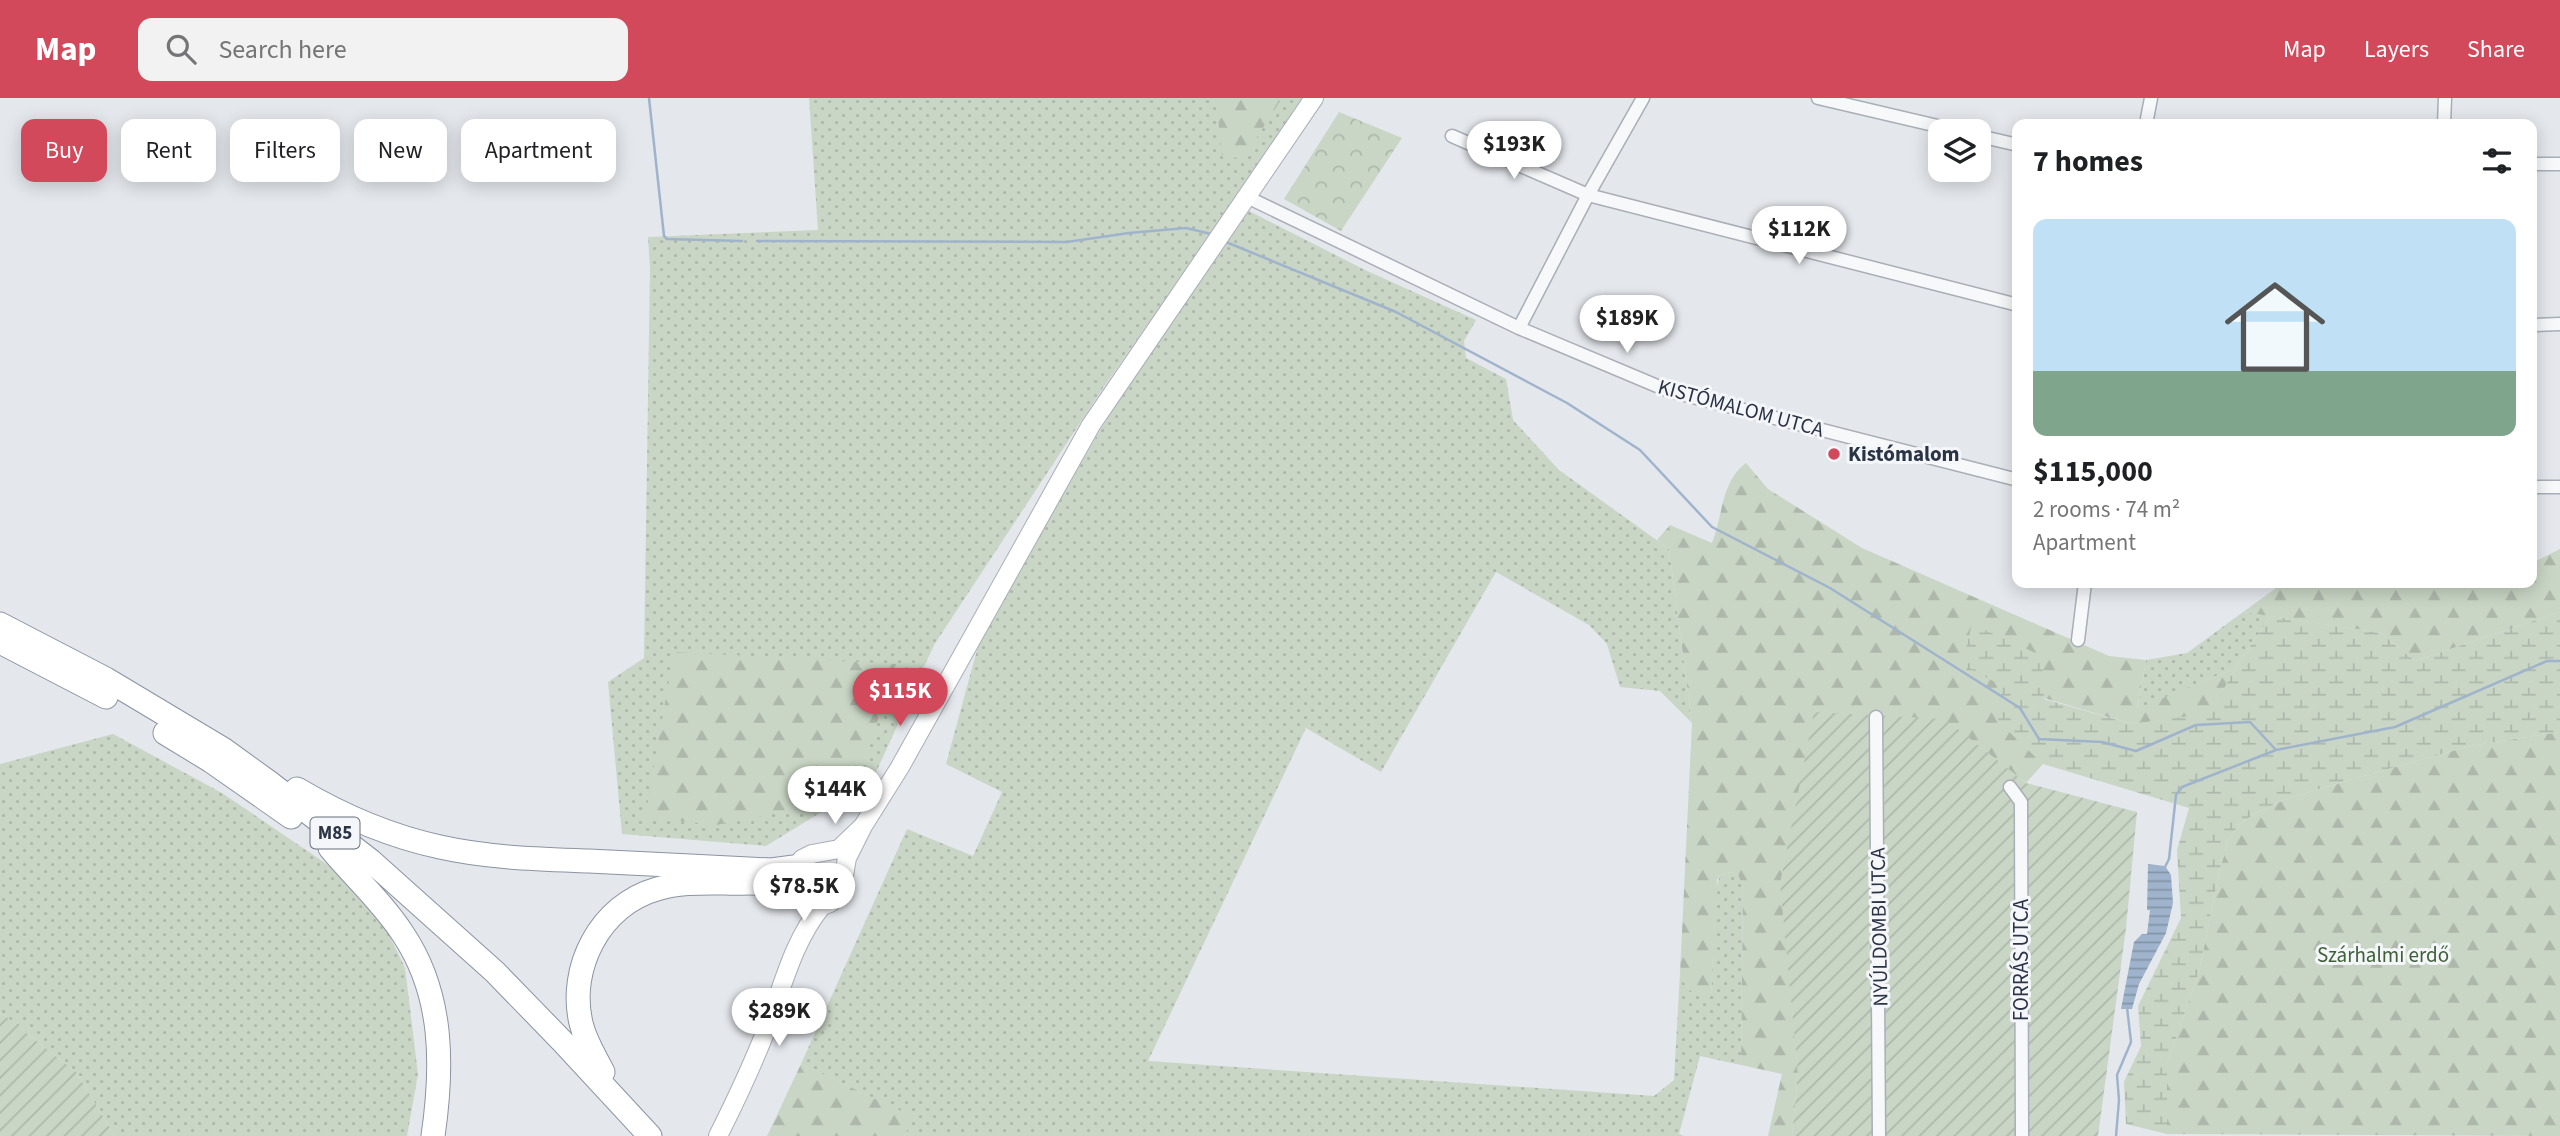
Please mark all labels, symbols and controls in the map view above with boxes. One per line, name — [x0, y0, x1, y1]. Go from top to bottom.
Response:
search box — [138, 18, 628, 81]
text: Map — [35, 26, 96, 73]
icon: search — [162, 30, 200, 68]
text: Search here — [218, 31, 347, 68]
text: Map — [2283, 32, 2326, 67]
text: Layers — [2364, 32, 2429, 67]
text: Share — [2467, 32, 2525, 67]
chip: Buy — [21, 119, 107, 182]
chip: Rent — [121, 119, 216, 182]
chip: Filters — [230, 119, 340, 182]
chip: New — [354, 119, 447, 182]
chip: Apartment — [461, 119, 616, 182]
map controls — [1928, 119, 1991, 182]
button: layers — [1928, 119, 1991, 182]
pin: $193K — [1465, 122, 1563, 181]
text: $193K — [1483, 127, 1545, 160]
text: 7 homes — [2033, 140, 2143, 183]
icon: filters — [2478, 142, 2516, 180]
pin: $112K — [1750, 206, 1848, 266]
text: $112K — [1768, 212, 1830, 245]
icon: home — [2212, 264, 2338, 390]
pin: $189K — [1578, 296, 1676, 355]
text: $189K — [1596, 301, 1658, 334]
street label: KISTÓMALOM UTCA — [1655, 371, 1828, 445]
place label: Kistómalom — [1848, 439, 1960, 469]
marker: Kistómalom — [1826, 446, 1842, 462]
text: $115,000 — [2033, 450, 2153, 493]
text: 2 rooms · 74 m² — [2033, 493, 2180, 526]
text: Apartment — [2033, 526, 2136, 559]
pin: $115K — [851, 668, 949, 728]
text: $115K — [869, 674, 931, 707]
pin: $144K — [786, 766, 884, 826]
text: $144K — [804, 772, 866, 805]
road number: M85 — [310, 818, 360, 848]
street label: NYÚLDOMBI UTCA — [1863, 847, 1895, 1007]
pin: $78.5K — [747, 864, 861, 923]
text: $78.5K — [769, 869, 839, 902]
street label: FORRÁS UTCA — [2006, 898, 2036, 1021]
park label: Szárhalmi erdő — [2317, 940, 2449, 970]
pin: $289K — [730, 988, 828, 1048]
text: $289K — [748, 994, 810, 1027]

